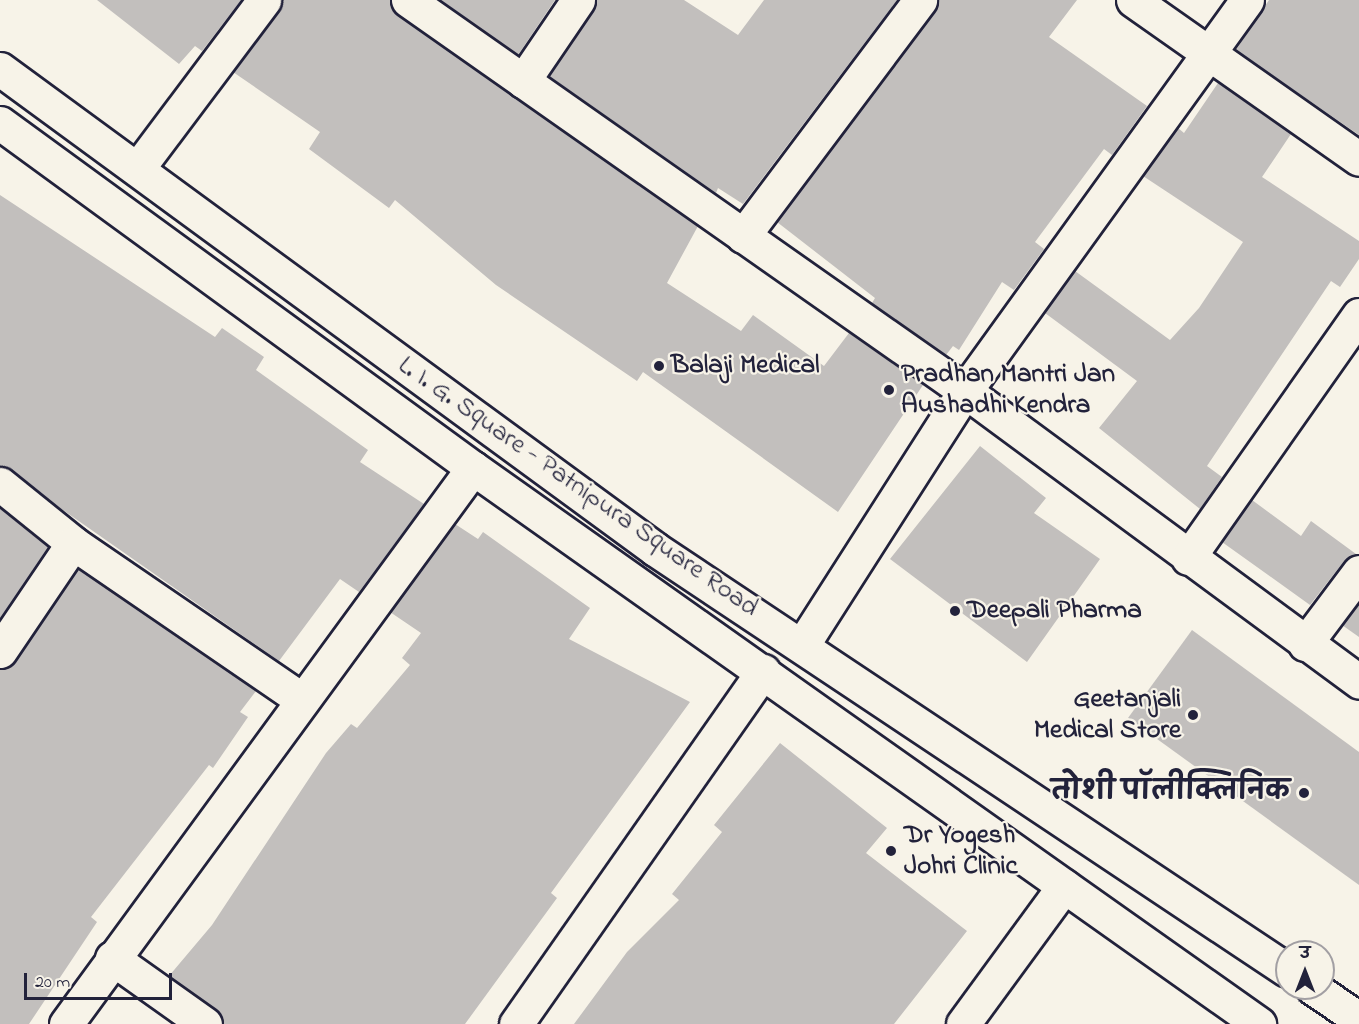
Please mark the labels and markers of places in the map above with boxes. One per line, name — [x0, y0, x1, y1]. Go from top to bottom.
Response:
place label: Balaji Medical — [671, 350, 819, 382]
place label: Pradhan Mantri Jan Aushadhi Kendra — [901, 358, 1115, 421]
marker: Balaji Medical — [652, 359, 666, 373]
marker: Pradhan Mantri Jan Aushadhi Kendra — [882, 383, 896, 397]
place label: Deepali Pharma — [967, 595, 1142, 627]
marker: Deepali Pharma — [948, 604, 962, 618]
place label: Geetanjali Medical Store — [1034, 683, 1181, 746]
marker: Geetanjali Medical Store — [1186, 708, 1200, 722]
place label: तोशी पॉलीक्लिनिक — [1051, 777, 1290, 809]
marker: तोशी पॉलीक्लिनिक — [1295, 784, 1313, 802]
place label: Dr Yogesh Johri Clinic — [904, 819, 1018, 882]
marker: Dr Yogesh Johri Clinic — [882, 842, 900, 860]

